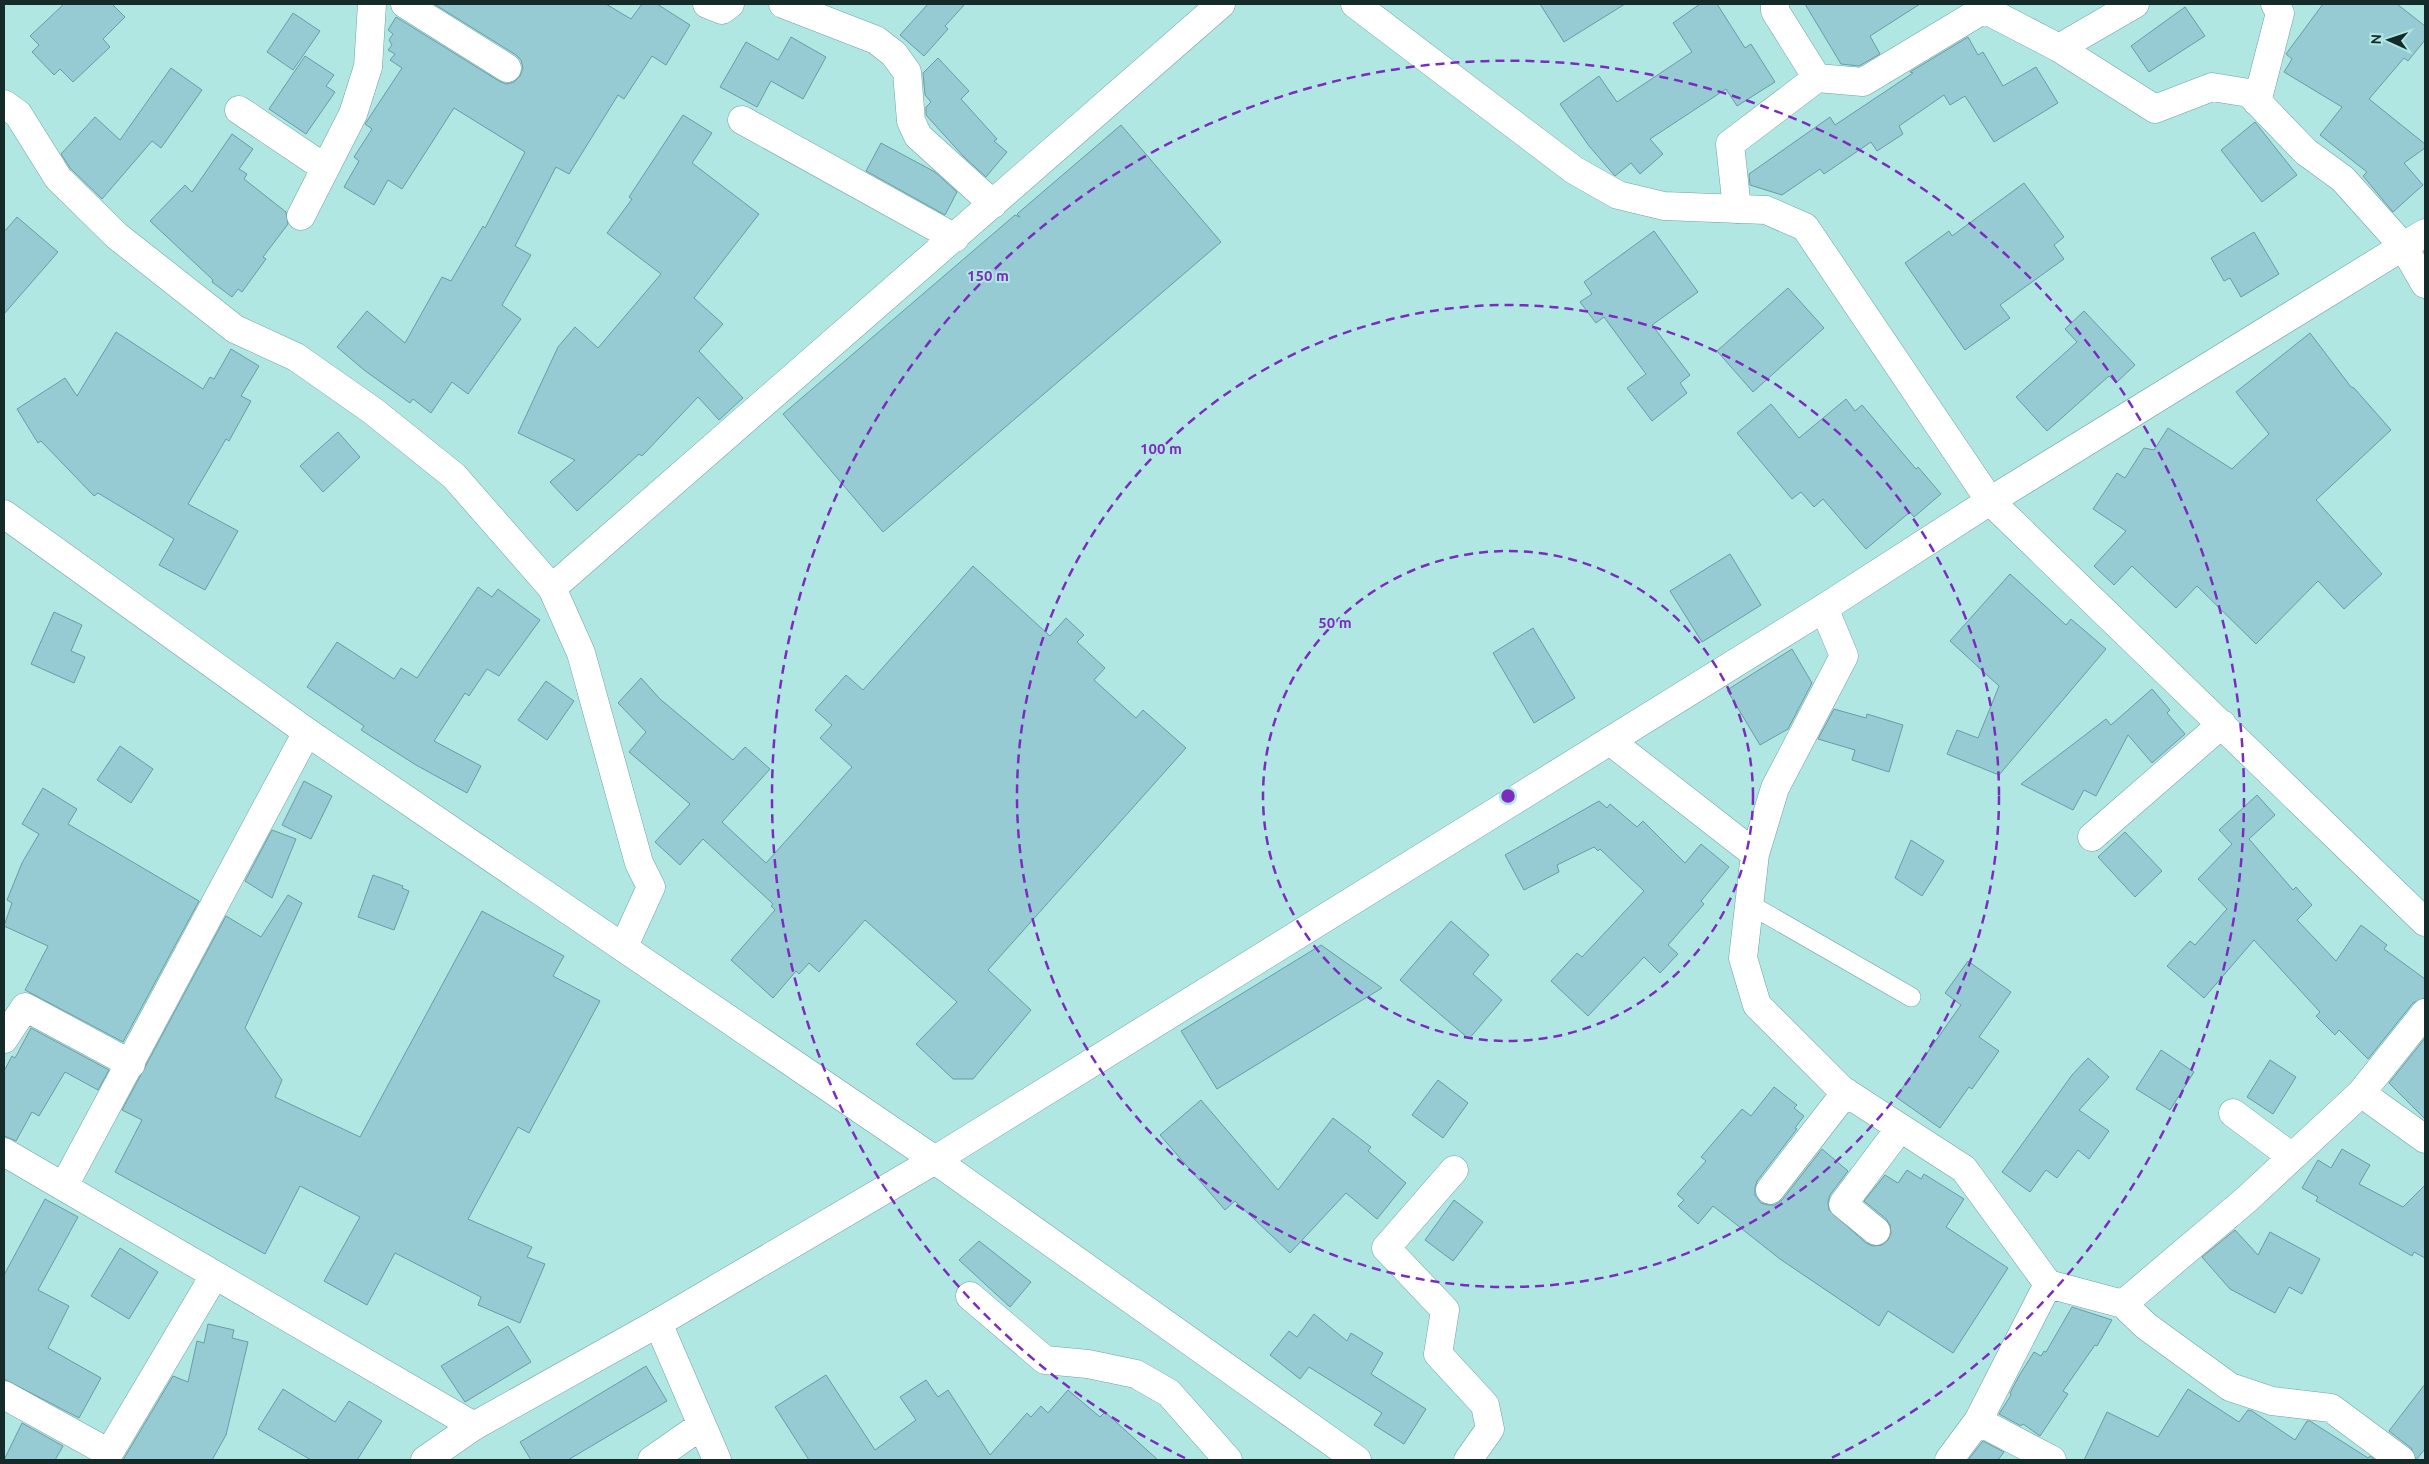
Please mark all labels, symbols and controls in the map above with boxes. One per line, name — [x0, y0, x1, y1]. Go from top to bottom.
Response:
north arrow — [2364, 15, 2414, 65]
text: N — [2368, 34, 2384, 45]
text: 150 m — [967, 267, 1009, 284]
text: 100 m — [1140, 440, 1182, 457]
text: 50 m — [1318, 614, 1352, 631]
centre of rings — [1499, 787, 1517, 805]

